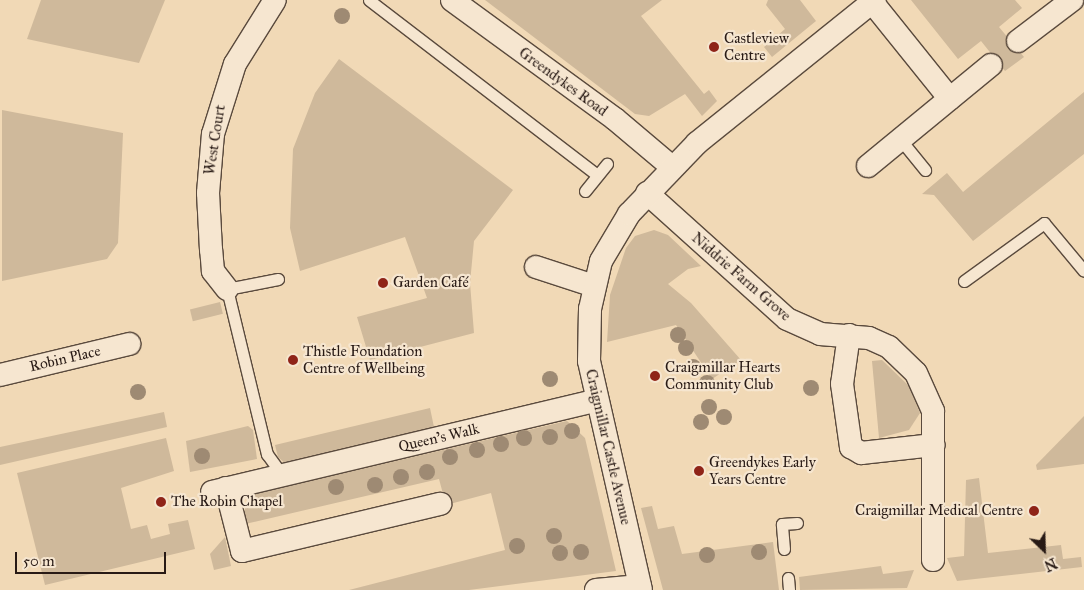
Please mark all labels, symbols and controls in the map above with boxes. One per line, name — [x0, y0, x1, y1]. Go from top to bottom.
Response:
place label: Castleview Centre — [724, 29, 789, 64]
marker: Castleview Centre — [708, 41, 720, 53]
street label: Greendykes Road — [515, 44, 611, 120]
street label: West Court — [201, 104, 229, 176]
street label: Niddrie Farm Grove — [688, 229, 794, 325]
place label: Garden Café — [393, 274, 469, 292]
marker: Garden Café — [377, 277, 389, 289]
street label: Robin Place — [28, 342, 102, 376]
place label: Thistle Foundation Centre of Wellbeing — [303, 342, 425, 377]
marker: Thistle Foundation Centre of Wellbeing — [287, 354, 299, 366]
place label: Craigmillar Hearts Community Club — [665, 358, 780, 393]
street label: Craigmillar Castle Avenue — [581, 367, 635, 527]
marker: Craigmillar Hearts Community Club — [649, 370, 661, 382]
street label: Queen's Walk — [397, 420, 481, 456]
place label: Greendykes Early Years Centre — [709, 453, 816, 488]
marker: Greendykes Early Years Centre — [693, 465, 705, 477]
place label: The Robin Chapel — [171, 493, 283, 511]
marker: The Robin Chapel — [155, 496, 167, 508]
place label: Craigmillar Medical Centre — [855, 502, 1023, 520]
marker: Craigmillar Medical Centre — [1027, 504, 1041, 518]
north arrow — [1019, 525, 1069, 575]
scale bar — [18, 542, 169, 574]
text: 50 m — [23, 552, 55, 570]
text: N — [1041, 554, 1059, 574]

